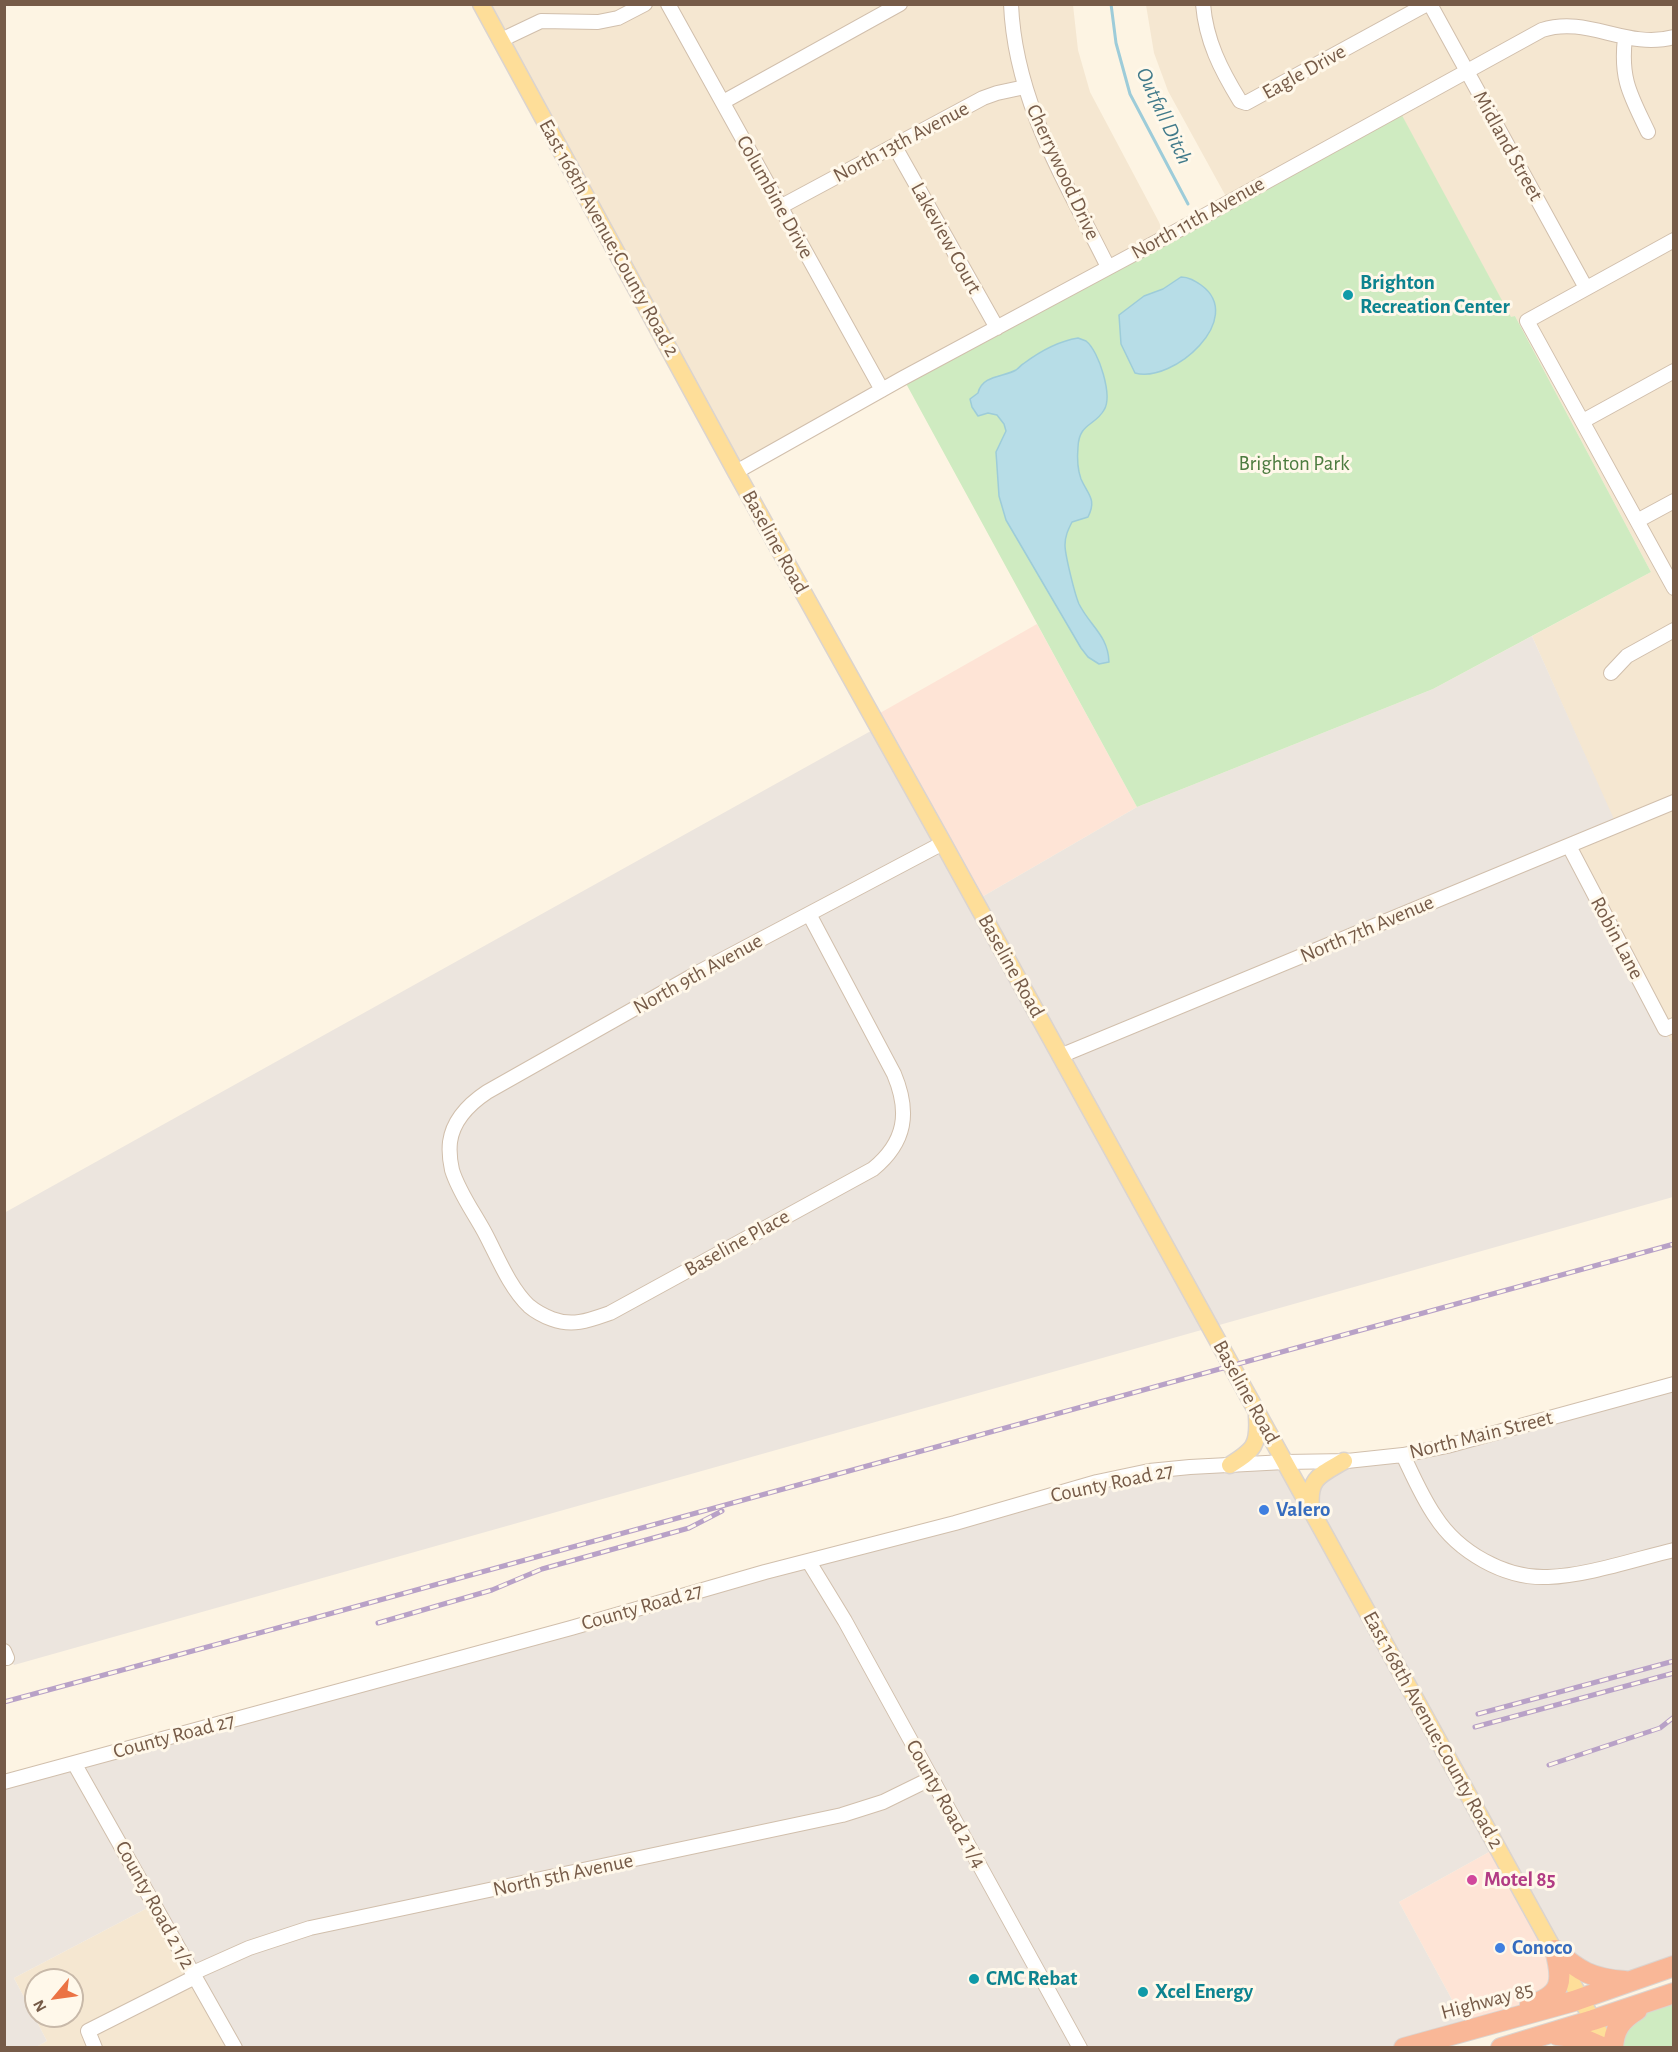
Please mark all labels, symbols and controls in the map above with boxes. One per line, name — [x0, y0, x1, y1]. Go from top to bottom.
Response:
street label: Eagle Drive — [1258, 39, 1350, 105]
water label: Outfall Ditch — [1130, 63, 1198, 169]
street label: Midland Street — [1467, 87, 1549, 205]
street label: North 13th Avenue — [829, 96, 973, 188]
street label: Cherrywood Drive — [1021, 100, 1105, 244]
street label: East 168th Avenue;County Road 2 — [533, 115, 685, 361]
street label: Columbine Drive — [731, 131, 819, 263]
street label: North 11th Avenue — [1127, 171, 1269, 265]
street label: Lakeview Court — [905, 178, 987, 298]
place label: Brighton Recreation Center — [1360, 270, 1510, 320]
marker: Brighton Recreation Center — [1341, 288, 1355, 302]
park label: Brighton Park — [1238, 451, 1350, 477]
street label: Baseline Road — [736, 486, 814, 598]
street label: North 7th Avenue — [1296, 889, 1438, 969]
street label: Robin Lane — [1585, 892, 1649, 984]
street label: Baseline Road — [972, 910, 1050, 1022]
street label: North 9th Avenue — [629, 928, 767, 1020]
street label: Baseline Place — [680, 1204, 794, 1282]
street label: Baseline Road — [1207, 1336, 1285, 1448]
street label: North Main Street — [1407, 1405, 1555, 1465]
street label: County Road 27 — [1048, 1458, 1176, 1508]
place label: Valero — [1276, 1497, 1330, 1523]
marker: Valero — [1257, 1503, 1271, 1517]
street label: County Road 27 — [579, 1578, 705, 1636]
street label: East 168th Avenue;County Road 2 — [1357, 1607, 1509, 1853]
street label: County Road 27 — [110, 1708, 238, 1764]
street label: County Road 2 1/4 — [900, 1735, 992, 1873]
street label: County Road 2 1/2 — [109, 1837, 201, 1973]
street label: North 5th Avenue — [490, 1848, 636, 1902]
place label: Motel 85 — [1484, 1867, 1556, 1893]
marker: Motel 85 — [1465, 1873, 1479, 1887]
place label: Conoco — [1512, 1935, 1573, 1961]
marker: Conoco — [1493, 1941, 1507, 1955]
place label: CMC Rebat — [986, 1966, 1077, 1992]
north arrow — [24, 1968, 84, 2028]
marker: CMC Rebat — [967, 1972, 981, 1986]
street label: Highway 85 — [1438, 1977, 1536, 2025]
place label: Xcel Energy — [1155, 1979, 1253, 2005]
marker: Xcel Energy — [1136, 1985, 1150, 1999]
text: N — [30, 1997, 50, 2015]

